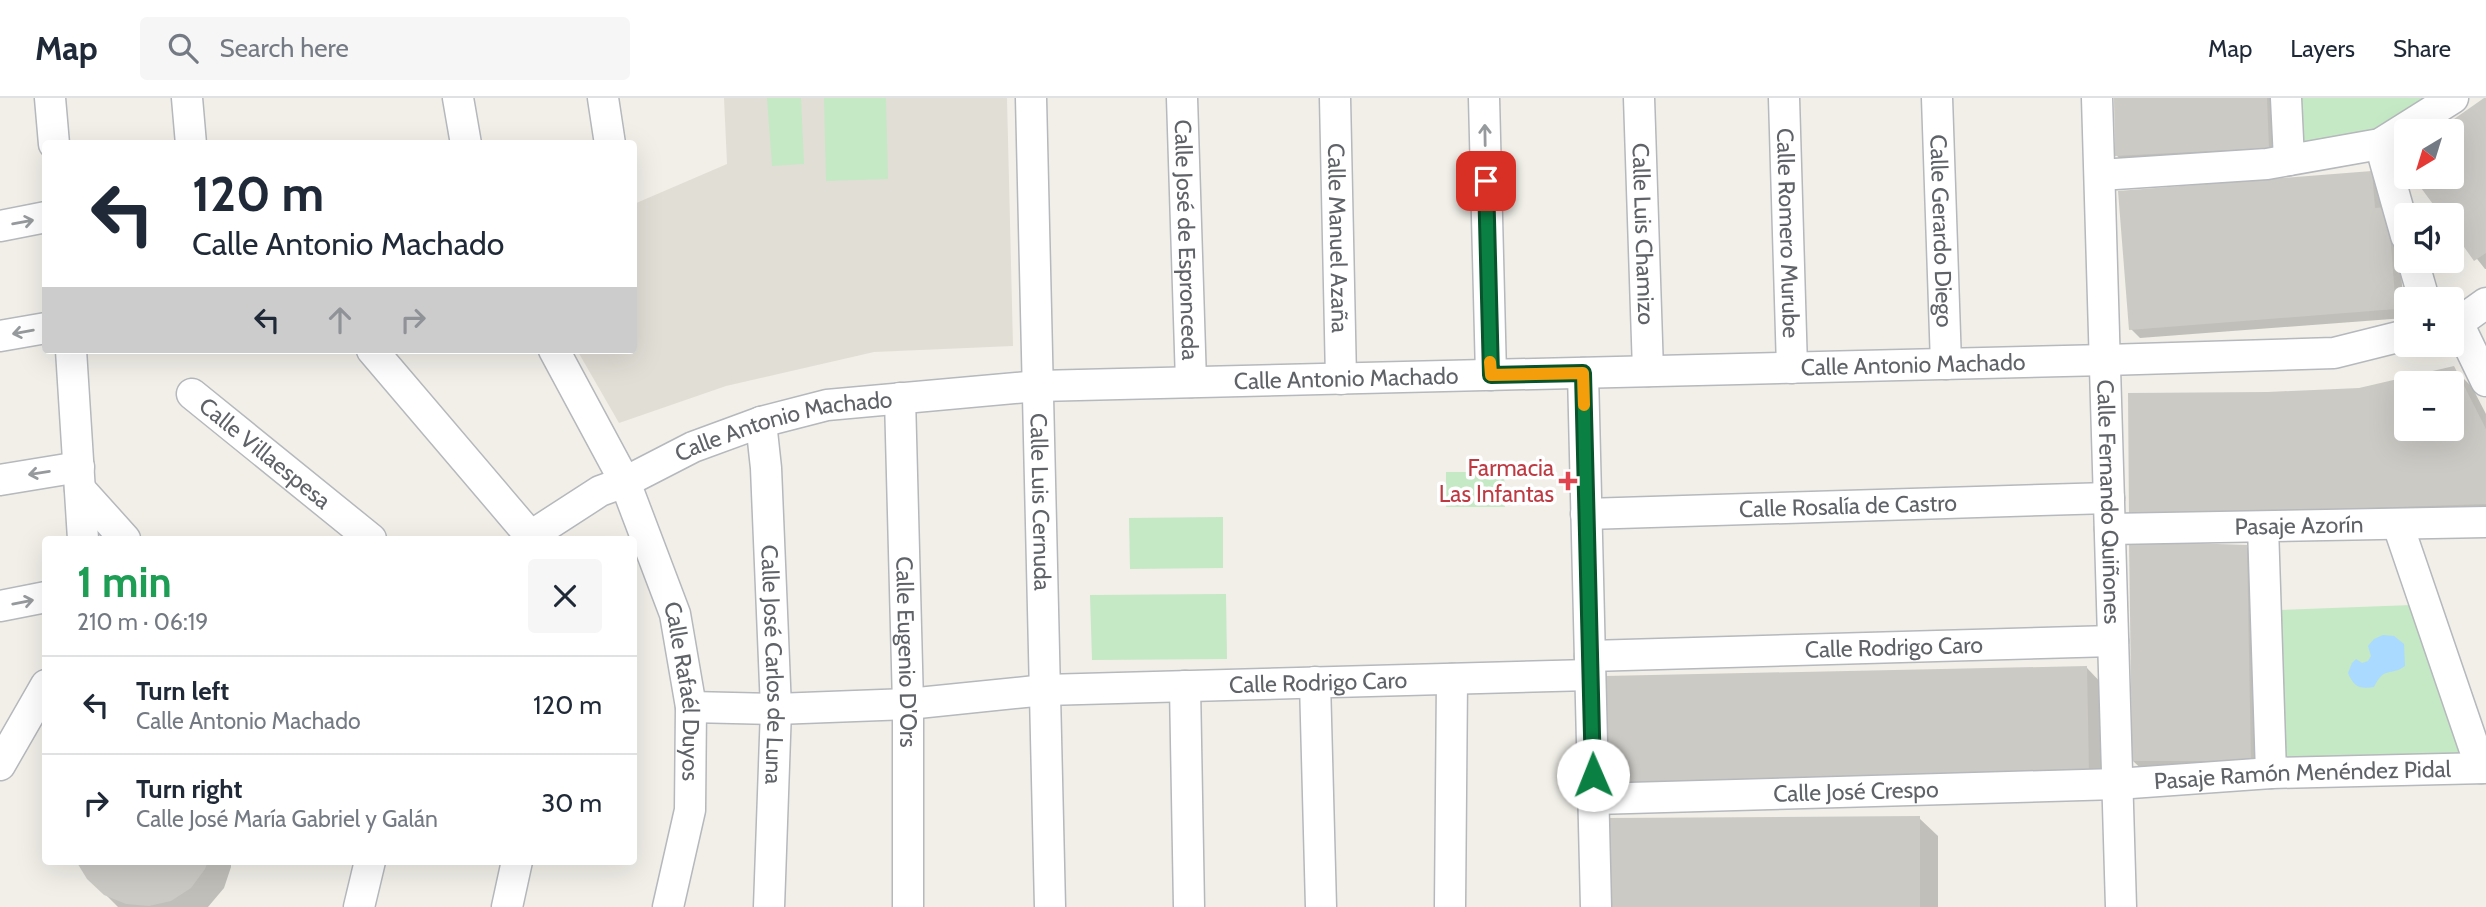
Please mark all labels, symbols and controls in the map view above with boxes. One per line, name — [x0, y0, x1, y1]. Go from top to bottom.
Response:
search box — [140, 17, 630, 80]
text: Map — [35, 28, 98, 68]
icon: search — [164, 29, 202, 67]
text: Search here — [220, 32, 349, 64]
text: Map — [2208, 34, 2252, 63]
text: Layers — [2290, 34, 2355, 63]
text: Share — [2393, 34, 2451, 63]
street label: Calle José de Espronceda — [1169, 119, 1204, 361]
north arrow — [2394, 119, 2464, 189]
map controls — [2394, 119, 2464, 441]
one-way arrow — [1479, 124, 1492, 147]
street label: Calle Romero Murube — [1771, 127, 1805, 339]
street label: Calle Gerardo Diego — [1924, 134, 1959, 328]
street label: Calle Manuel Azaña — [1322, 143, 1354, 333]
street label: Calle Luis Chamizo — [1626, 143, 1660, 325]
pin — [1456, 151, 1516, 211]
icon: arrive — [1467, 162, 1505, 200]
text: 120 m — [192, 164, 324, 223]
icon: left — [77, 168, 168, 259]
button: sound — [2394, 203, 2464, 273]
one-way arrow — [11, 214, 34, 228]
text: Calle Antonio Machado — [192, 224, 504, 263]
button: + — [2394, 287, 2464, 357]
icon: left — [248, 301, 286, 339]
icon: ahead — [321, 301, 359, 339]
icon: right — [394, 301, 432, 339]
one-way arrow — [12, 326, 35, 339]
street label: Calle Antonio Machado — [1800, 348, 2026, 381]
street label: Calle Antonio Machado — [1234, 362, 1459, 395]
button: − — [2394, 371, 2464, 441]
street label: Calle Fernando Quiñones — [2091, 379, 2127, 625]
street label: Calle Antonio Machado — [670, 385, 893, 468]
street label: Calle Villaespesa — [194, 392, 337, 515]
street label: Calle Luis Cernuda — [1024, 413, 1057, 591]
place label: Farmacia Las Infantas — [1439, 454, 1554, 508]
one-way arrow — [29, 467, 51, 480]
marker: Farmacia Las Infantas — [1560, 473, 1576, 489]
street label: Calle Rosalía de Castro — [1738, 489, 1957, 523]
street label: Pasaje Azorín — [2234, 510, 2364, 541]
street label: Calle José Carlos de Luna — [755, 544, 790, 785]
text: 1 min — [77, 556, 172, 608]
street label: Calle Eugenio D'Ors — [890, 556, 922, 748]
button: close — [528, 559, 602, 633]
one-way arrow — [11, 594, 34, 608]
street label: Calle Rafaél Duyos — [657, 597, 705, 781]
text: 210 m · 06:19 — [77, 608, 208, 636]
street label: Calle Rodrigo Caro — [1804, 631, 1983, 664]
street label: Calle Rodrigo Caro — [1229, 666, 1407, 699]
text: Turn left — [136, 675, 229, 707]
icon: left — [77, 686, 115, 724]
text: 120 m — [533, 689, 602, 721]
text: Calle Antonio Machado — [136, 707, 361, 735]
position arrow — [1556, 738, 1630, 812]
street label: Pasaje Ramón Menéndez Pidal — [2153, 755, 2452, 795]
text: Turn right — [136, 773, 242, 805]
street label: Calle José Crespo — [1773, 775, 1939, 808]
icon: right — [77, 784, 115, 822]
text: 30 m — [541, 787, 602, 819]
text: Calle José María Gabriel y Galán — [136, 805, 438, 833]

